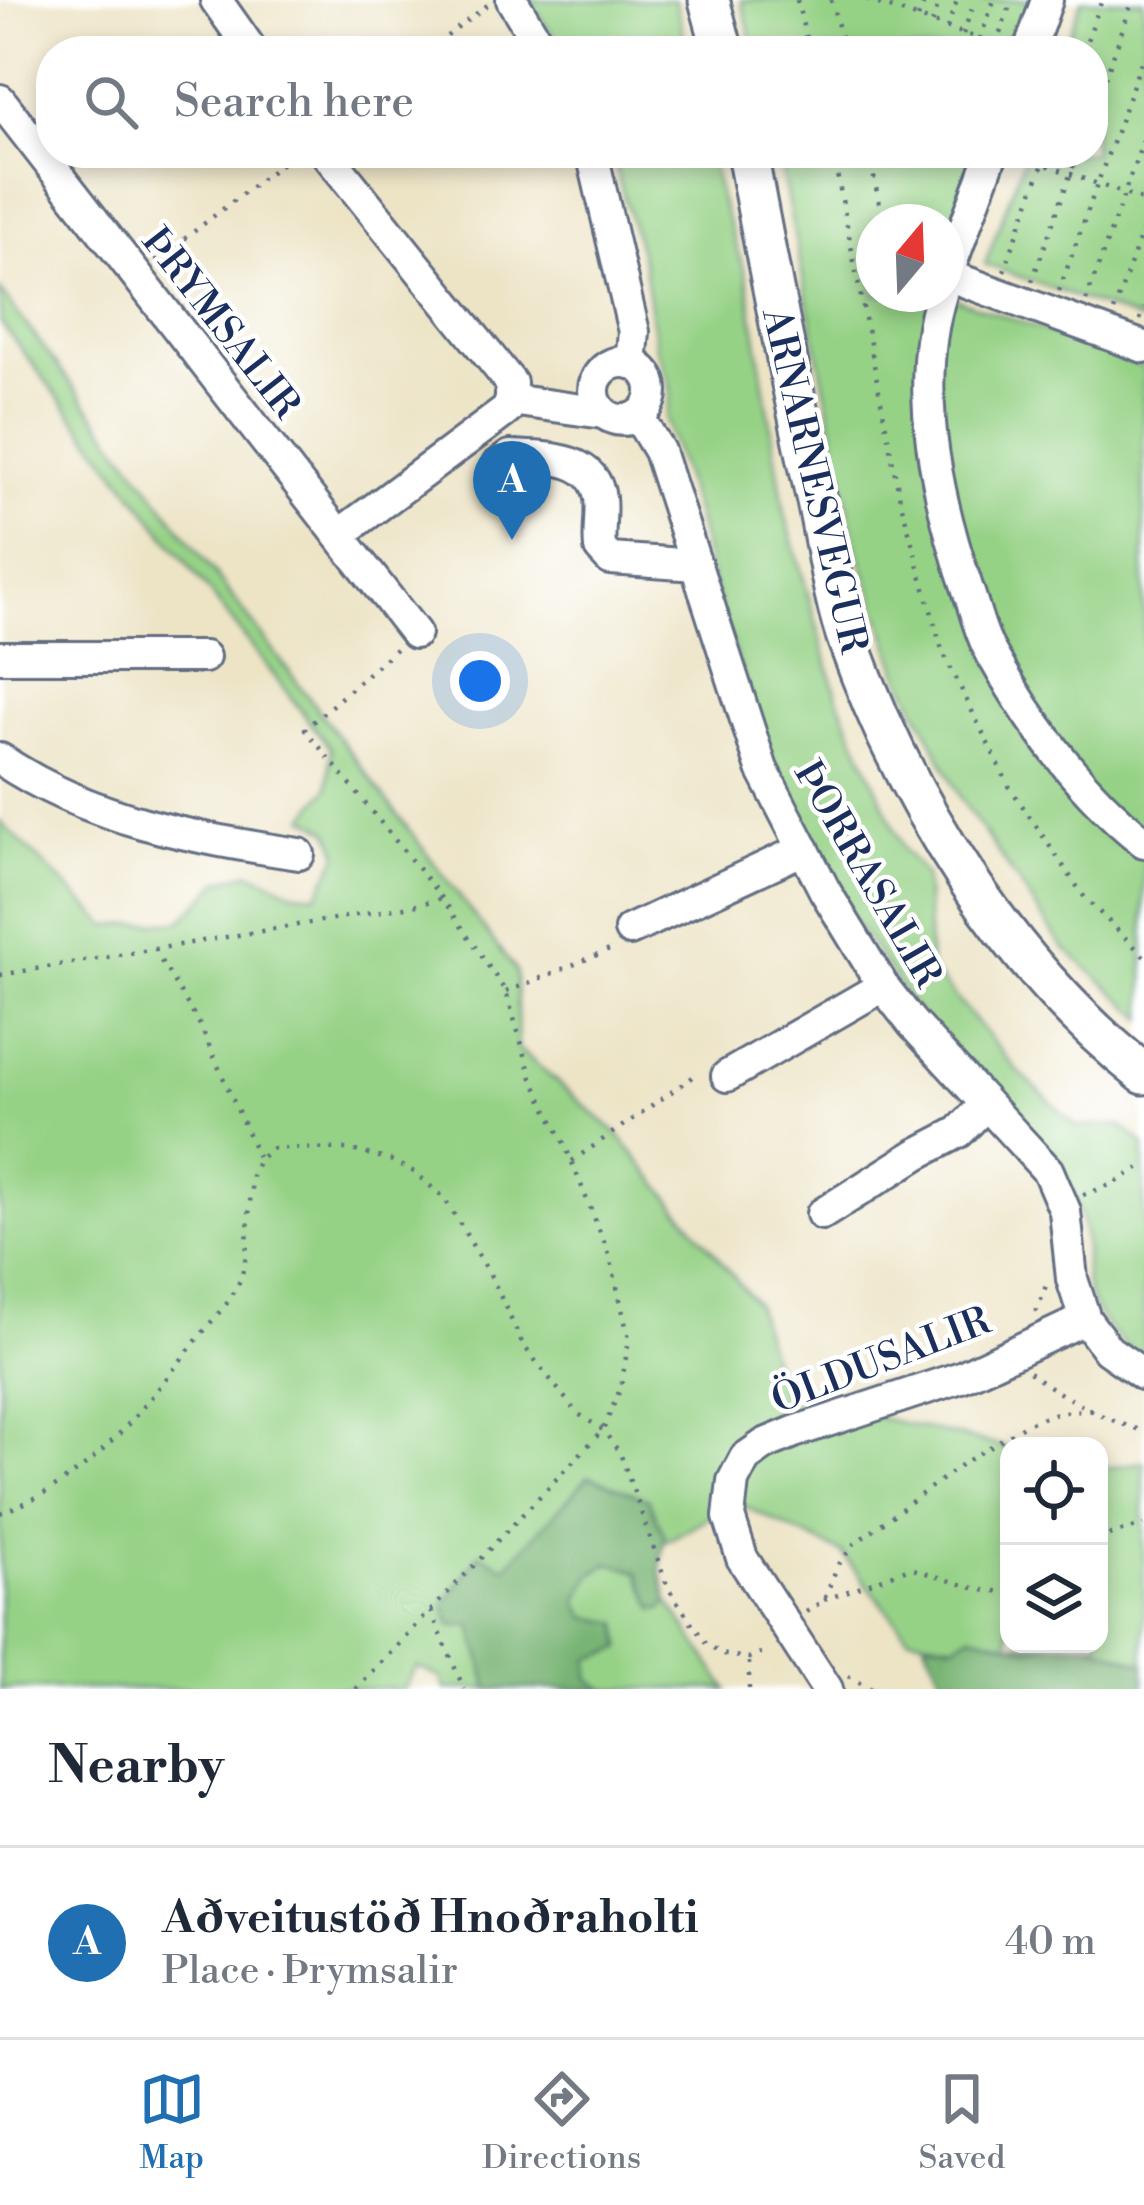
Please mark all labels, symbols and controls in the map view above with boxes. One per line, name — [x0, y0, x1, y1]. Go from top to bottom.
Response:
search box — [36, 36, 1108, 168]
icon: search — [78, 69, 144, 135]
text: Search here — [174, 74, 414, 131]
north arrow — [856, 204, 964, 312]
street label: ÞRYMSALIR — [130, 218, 310, 430]
street label: ARNARNESVEGUR — [750, 302, 877, 659]
pin: A — [473, 441, 551, 540]
your location — [450, 651, 510, 711]
street label: ÞORRASALIR — [782, 752, 952, 997]
street label: ÖLDUSALIR — [764, 1296, 998, 1425]
map controls — [1000, 1437, 1108, 1653]
button: locate — [1000, 1437, 1108, 1545]
button: layers — [1000, 1545, 1108, 1653]
text: Nearby — [48, 1735, 224, 1799]
text: Aðveitustöð Hnoðraholti — [162, 1890, 699, 1947]
text: A — [73, 1918, 101, 1967]
text: 40 m — [1005, 1918, 1096, 1967]
text: Place · Þrymsalir — [162, 1947, 458, 1996]
tab: Map — [139, 2066, 205, 2179]
tab: Directions — [482, 2066, 641, 2179]
tab: Saved — [919, 2066, 1005, 2179]

